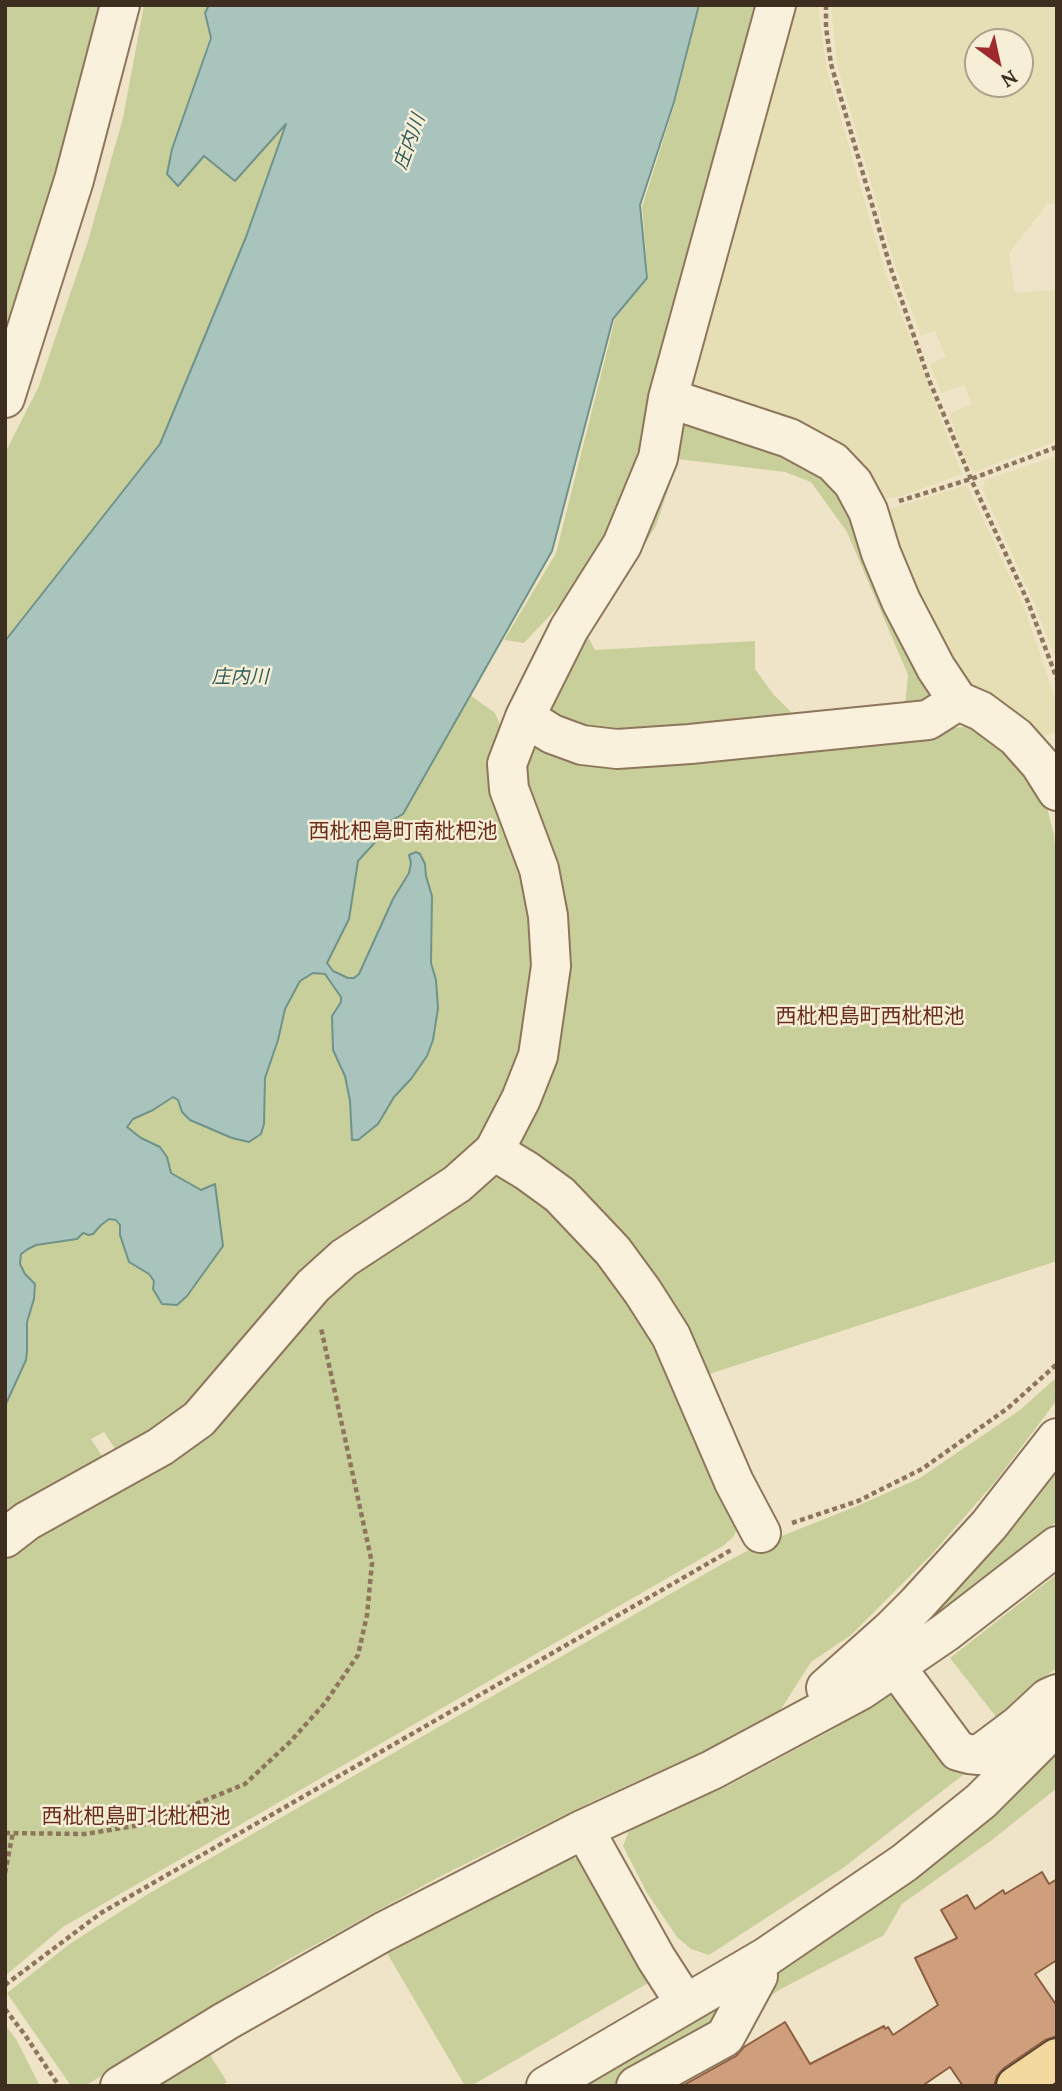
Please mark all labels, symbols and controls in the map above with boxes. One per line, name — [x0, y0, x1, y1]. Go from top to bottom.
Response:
north arrow — [964, 28, 1034, 98]
text: N — [997, 65, 1022, 93]
water label: 庄内川 — [390, 111, 430, 173]
water label: 庄内川 — [212, 667, 268, 689]
district label: 西枇杷島町南枇杷池 — [309, 819, 497, 845]
district label: 西枇杷島町西枇杷池 — [776, 1004, 964, 1030]
district label: 西枇杷島町北枇杷池 — [42, 1804, 230, 1830]

